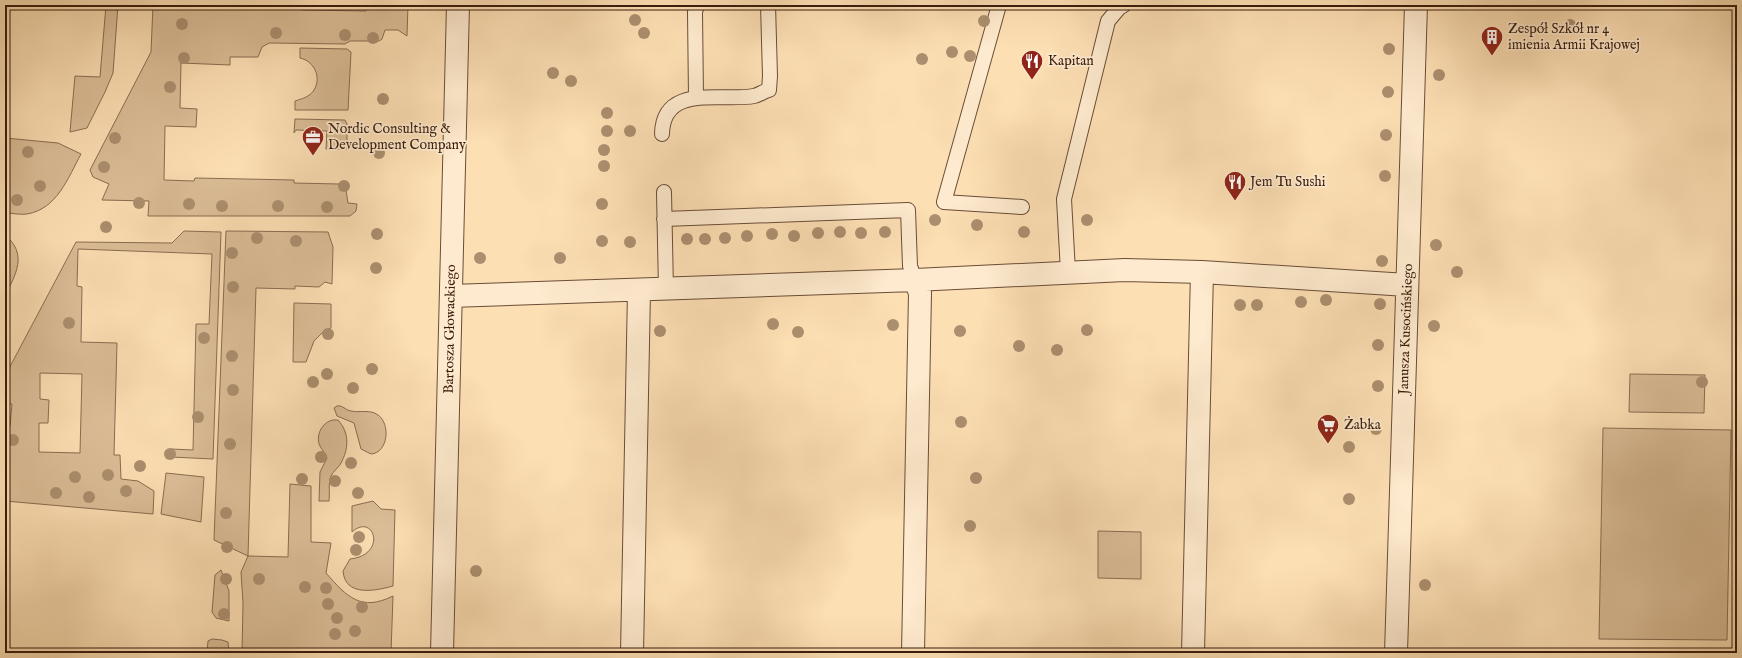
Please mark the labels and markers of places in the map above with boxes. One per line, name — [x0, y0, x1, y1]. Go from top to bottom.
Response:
place label: Zespół Szkół nr 4 imienia Armii Krajowej — [1508, 20, 1640, 54]
building icon: Zespół Szkół nr 4 imienia Armii Krajowej — [1479, 24, 1505, 57]
restaurant icon: Kapitan — [1019, 48, 1045, 81]
place label: Kapitan — [1048, 52, 1094, 70]
place label: Nordic Consulting & Development Company — [328, 120, 466, 154]
office icon: Nordic Consulting & Development Company — [300, 124, 326, 157]
restaurant icon: Jem Tu Sushi — [1222, 169, 1248, 202]
place label: Jem Tu Sushi — [1248, 173, 1326, 191]
supermarket icon: Żabka — [1315, 412, 1341, 445]
place label: Żabka — [1344, 416, 1382, 434]

